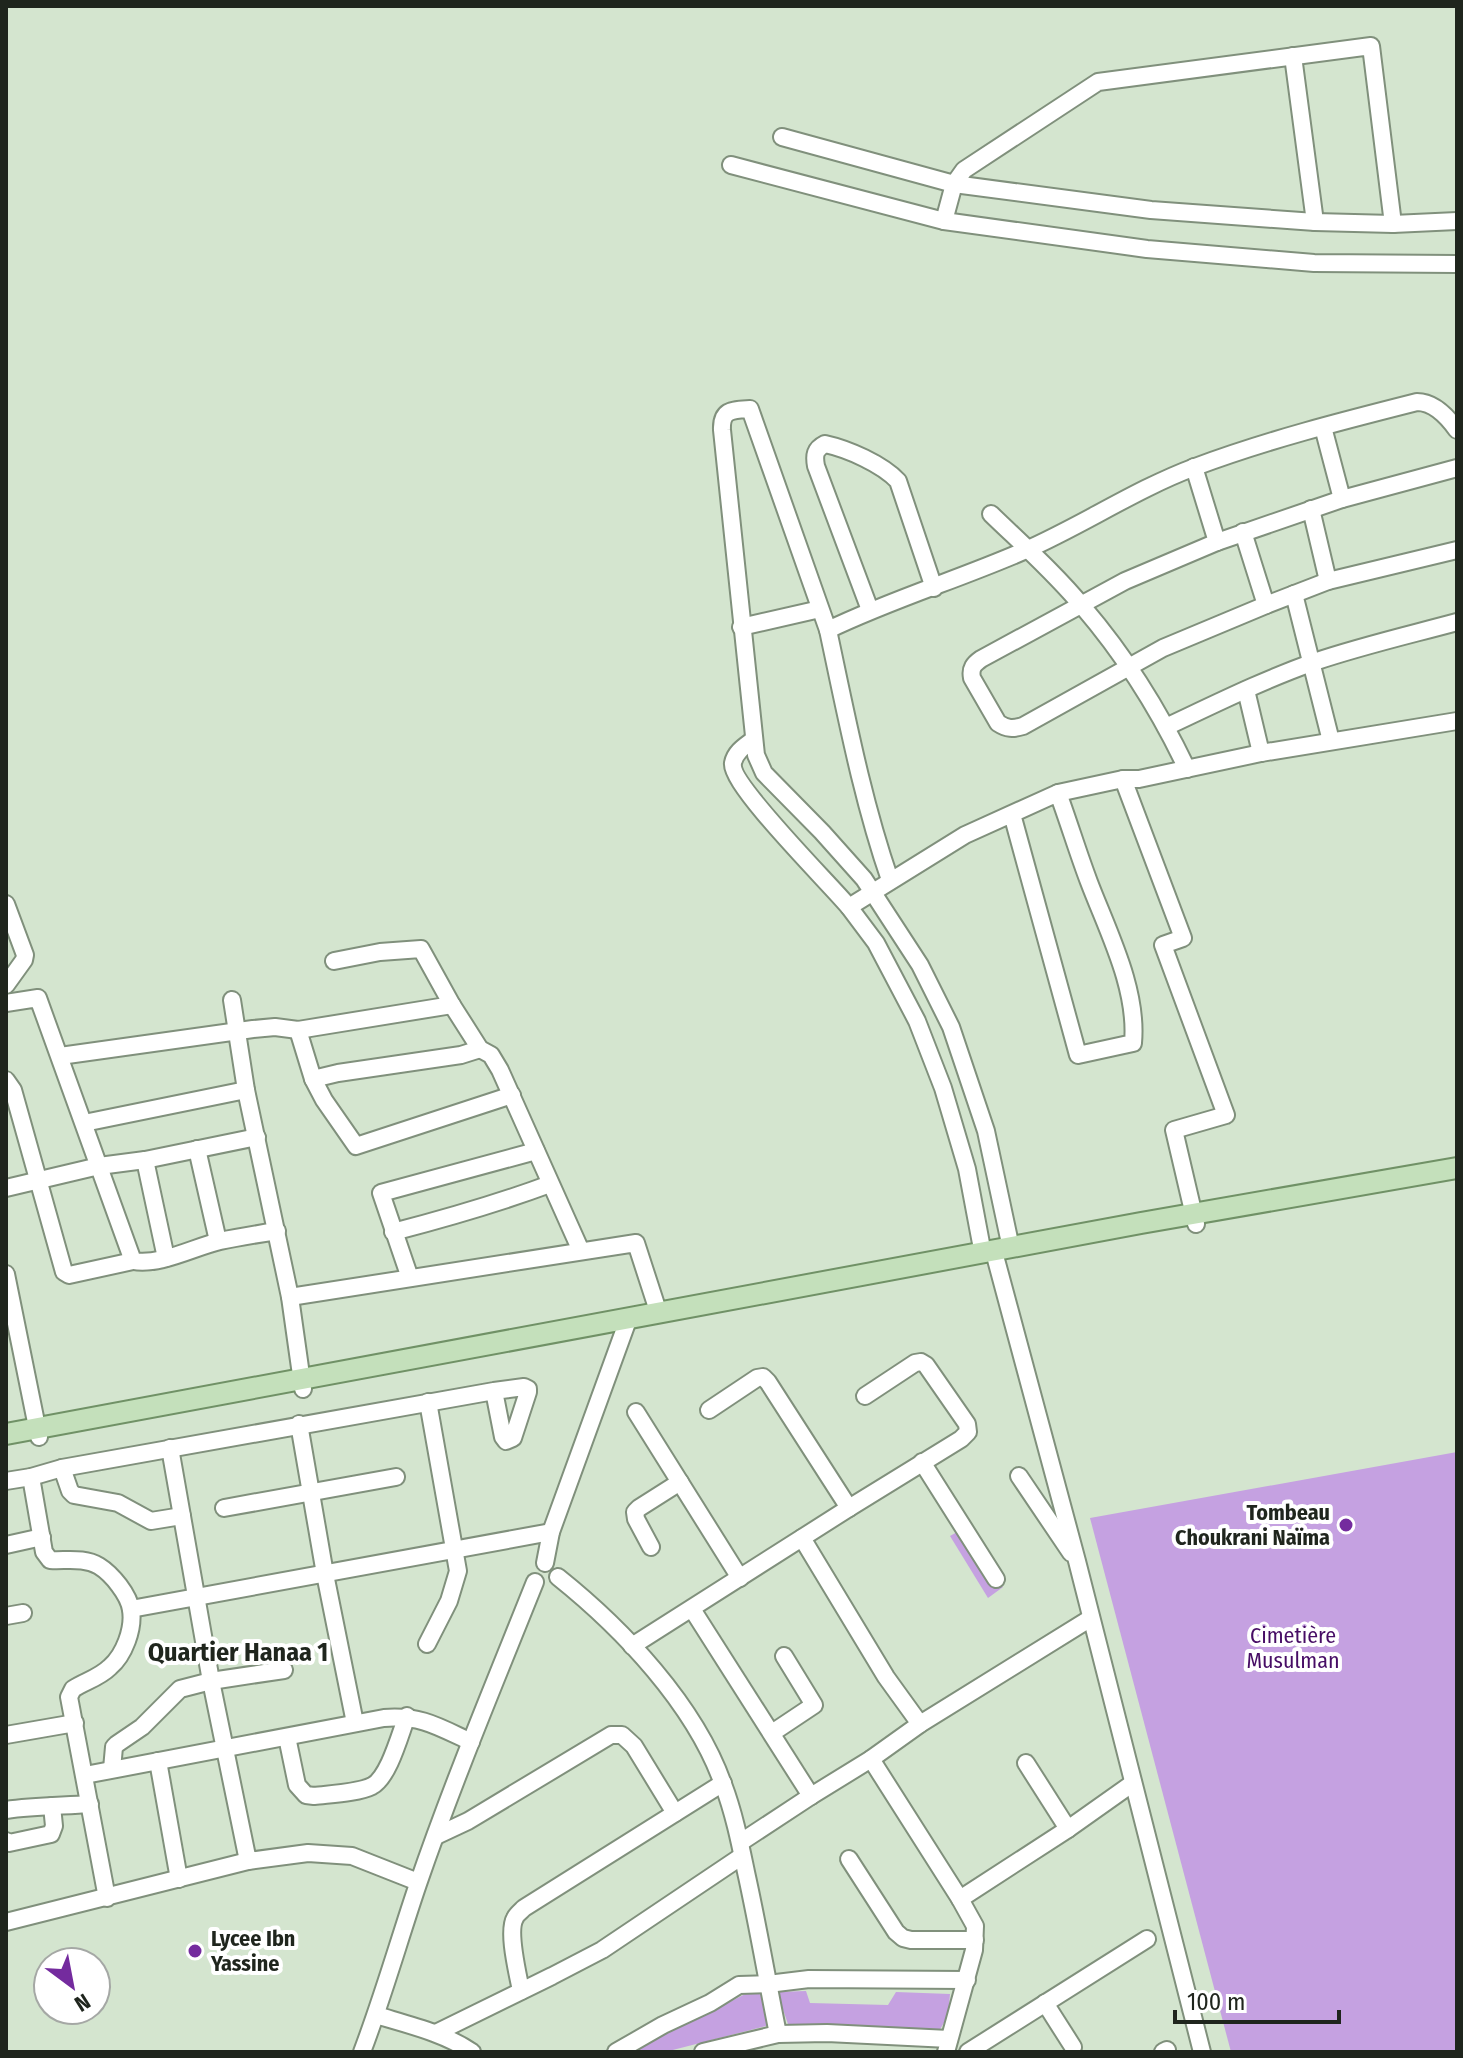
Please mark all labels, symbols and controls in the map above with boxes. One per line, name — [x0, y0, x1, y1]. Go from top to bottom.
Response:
place label: Tombeau Choukrani Naïma — [1175, 1499, 1330, 1551]
marker: Tombeau Choukrani Naïma — [1337, 1516, 1355, 1534]
park label: Cimetière Musulman — [1246, 1622, 1340, 1674]
district label: Quartier Hanaa 1 — [148, 1637, 328, 1668]
place label: Lycee Ibn Yassine — [210, 1925, 295, 1977]
marker: Lycee Ibn Yassine — [186, 1942, 204, 1960]
north arrow — [32, 1946, 112, 2026]
scale bar — [1175, 1974, 1339, 2024]
text: N — [70, 1988, 95, 2017]
text: 100 m — [1187, 1988, 1245, 2016]

